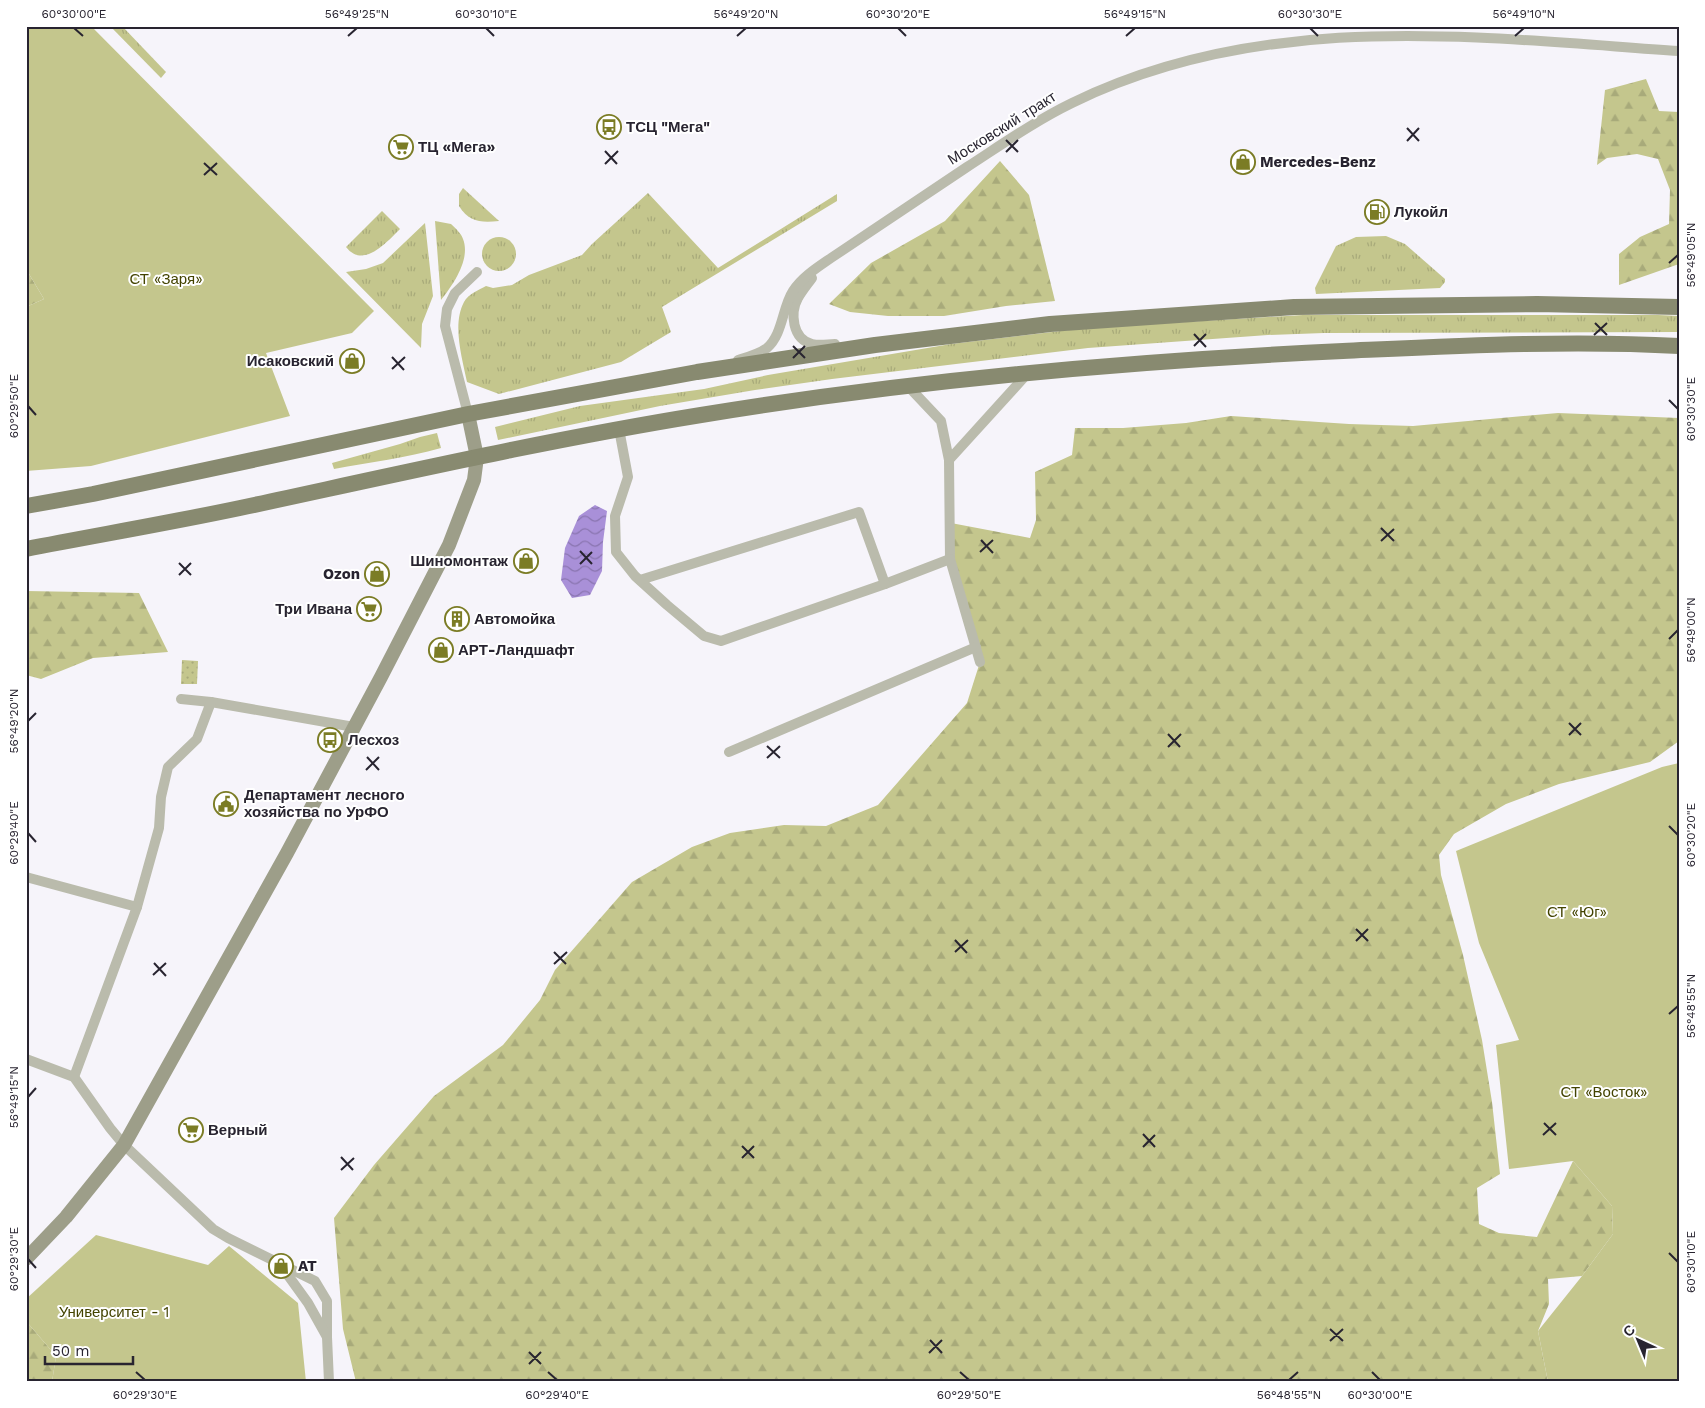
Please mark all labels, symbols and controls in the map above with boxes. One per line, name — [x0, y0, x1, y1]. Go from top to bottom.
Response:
text: 60°30'00"E — [42, 7, 107, 21]
text: 56°49'25"N — [325, 7, 389, 21]
text: 60°30'10"E — [455, 7, 517, 21]
text: 56°49'20"N — [713, 7, 779, 21]
text: 60°30'20"E — [866, 7, 931, 21]
text: 56°49'15"N — [1104, 7, 1166, 21]
text: 60°30'30"E — [1278, 7, 1343, 21]
text: 56°49'10"N — [1493, 7, 1555, 21]
street label: Московский тракт — [944, 87, 1060, 169]
bus stop icon: ТСЦ "Мега" — [596, 114, 622, 140]
place label: ТСЦ "Мега" — [626, 118, 710, 136]
supermarket icon: ТЦ «Мега» — [388, 134, 414, 160]
place label: ТЦ «Мега» — [418, 138, 496, 156]
shop icon: Mercedes-Benz — [1230, 149, 1256, 175]
place label: Mercedes-Benz — [1260, 153, 1376, 171]
fuel station icon: Лукойл — [1364, 199, 1390, 225]
place label: Лукойл — [1394, 203, 1448, 221]
text: 56°49'05"N — [1684, 222, 1698, 288]
park label: СТ «Заря» — [129, 270, 203, 288]
shop icon: Исаковский — [339, 348, 365, 374]
place label: Исаковский — [247, 352, 334, 370]
text: 60°29'50"E — [7, 373, 21, 438]
text: 60°30'30"E — [1684, 376, 1698, 441]
shop icon: Шиномонтаж — [513, 548, 539, 574]
place label: Шиномонтаж — [410, 552, 508, 570]
shop icon: Ozon — [364, 561, 390, 587]
place label: Ozon — [323, 565, 360, 583]
supermarket icon: Три Ивана — [356, 596, 382, 622]
text: 56°49'00"N — [1684, 597, 1698, 663]
place label: Три Ивана — [275, 600, 353, 618]
building icon: Автомойка — [444, 606, 470, 632]
place label: Автомойка — [474, 610, 556, 628]
shop icon: АРТ-Ландшафт — [428, 637, 454, 663]
place label: АРТ-Ландшафт — [458, 641, 575, 659]
text: 56°49'20"N — [7, 688, 21, 754]
bus stop icon: Лесхоз — [317, 727, 343, 753]
place label: Лесхоз — [348, 731, 399, 749]
place label: Департамент лесного хозяйства по УрФО — [244, 786, 405, 821]
public building icon: Департамент лесного хозяйства по УрФО — [213, 791, 239, 817]
text: 60°29'40"E — [7, 801, 21, 865]
text: 60°30'20"E — [1684, 802, 1698, 867]
park label: СТ «Юг» — [1547, 903, 1607, 921]
text: 56°48'55"N — [1684, 974, 1698, 1038]
text: 56°49'15"N — [7, 1066, 21, 1128]
park label: СТ «Восток» — [1561, 1083, 1647, 1101]
supermarket icon: Верный — [178, 1117, 204, 1143]
place label: Верный — [208, 1121, 267, 1139]
text: 60°29'30"E — [7, 1226, 21, 1291]
text: 60°30'10"E — [1684, 1231, 1698, 1293]
shop icon: AT — [268, 1253, 294, 1279]
place label: AT — [298, 1257, 317, 1275]
park label: Университет - 1 — [59, 1303, 169, 1321]
north arrow — [1612, 1316, 1662, 1366]
text: С — [1620, 1321, 1638, 1340]
scale bar — [45, 1333, 132, 1365]
text: 50 m — [52, 1342, 89, 1360]
text: 60°29'30"E — [113, 1388, 178, 1402]
text: 60°29'40"E — [525, 1388, 589, 1402]
text: 60°29'50"E — [937, 1388, 1002, 1402]
text: 56°48'55"N — [1257, 1388, 1321, 1402]
text: 60°30'00"E — [1348, 1388, 1413, 1402]

